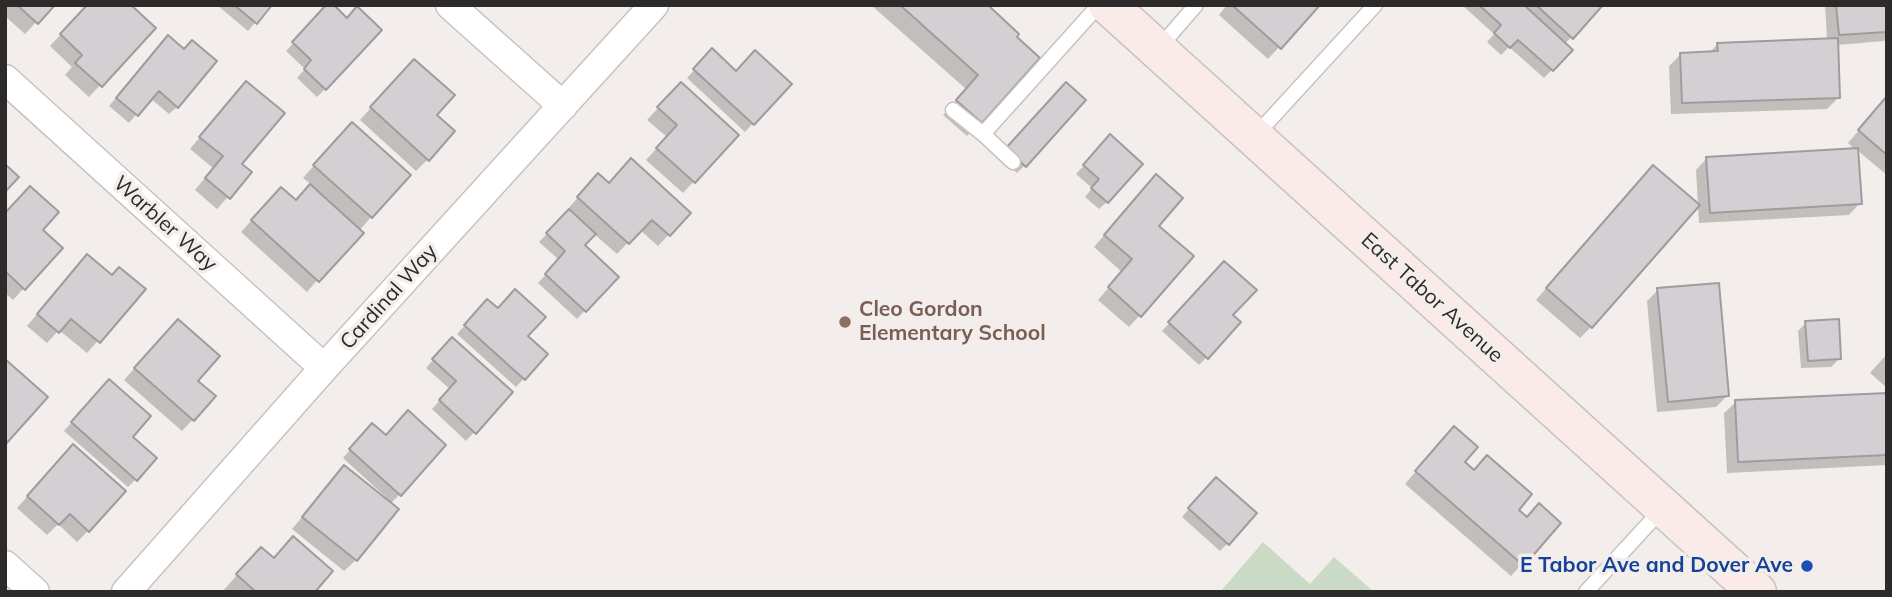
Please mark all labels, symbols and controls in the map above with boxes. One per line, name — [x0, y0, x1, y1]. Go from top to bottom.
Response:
street label: Warbler Way — [108, 171, 222, 277]
street label: East Tabor Avenue — [1356, 228, 1508, 368]
street label: Cardinal Way — [335, 239, 443, 355]
place label: Cleo Gordon Elementary School — [859, 297, 1046, 347]
marker: Cleo Gordon Elementary School — [837, 314, 853, 330]
place label: E Tabor Ave and Dover Ave — [1520, 553, 1793, 579]
marker: E Tabor Ave and Dover Ave — [1799, 558, 1815, 574]

